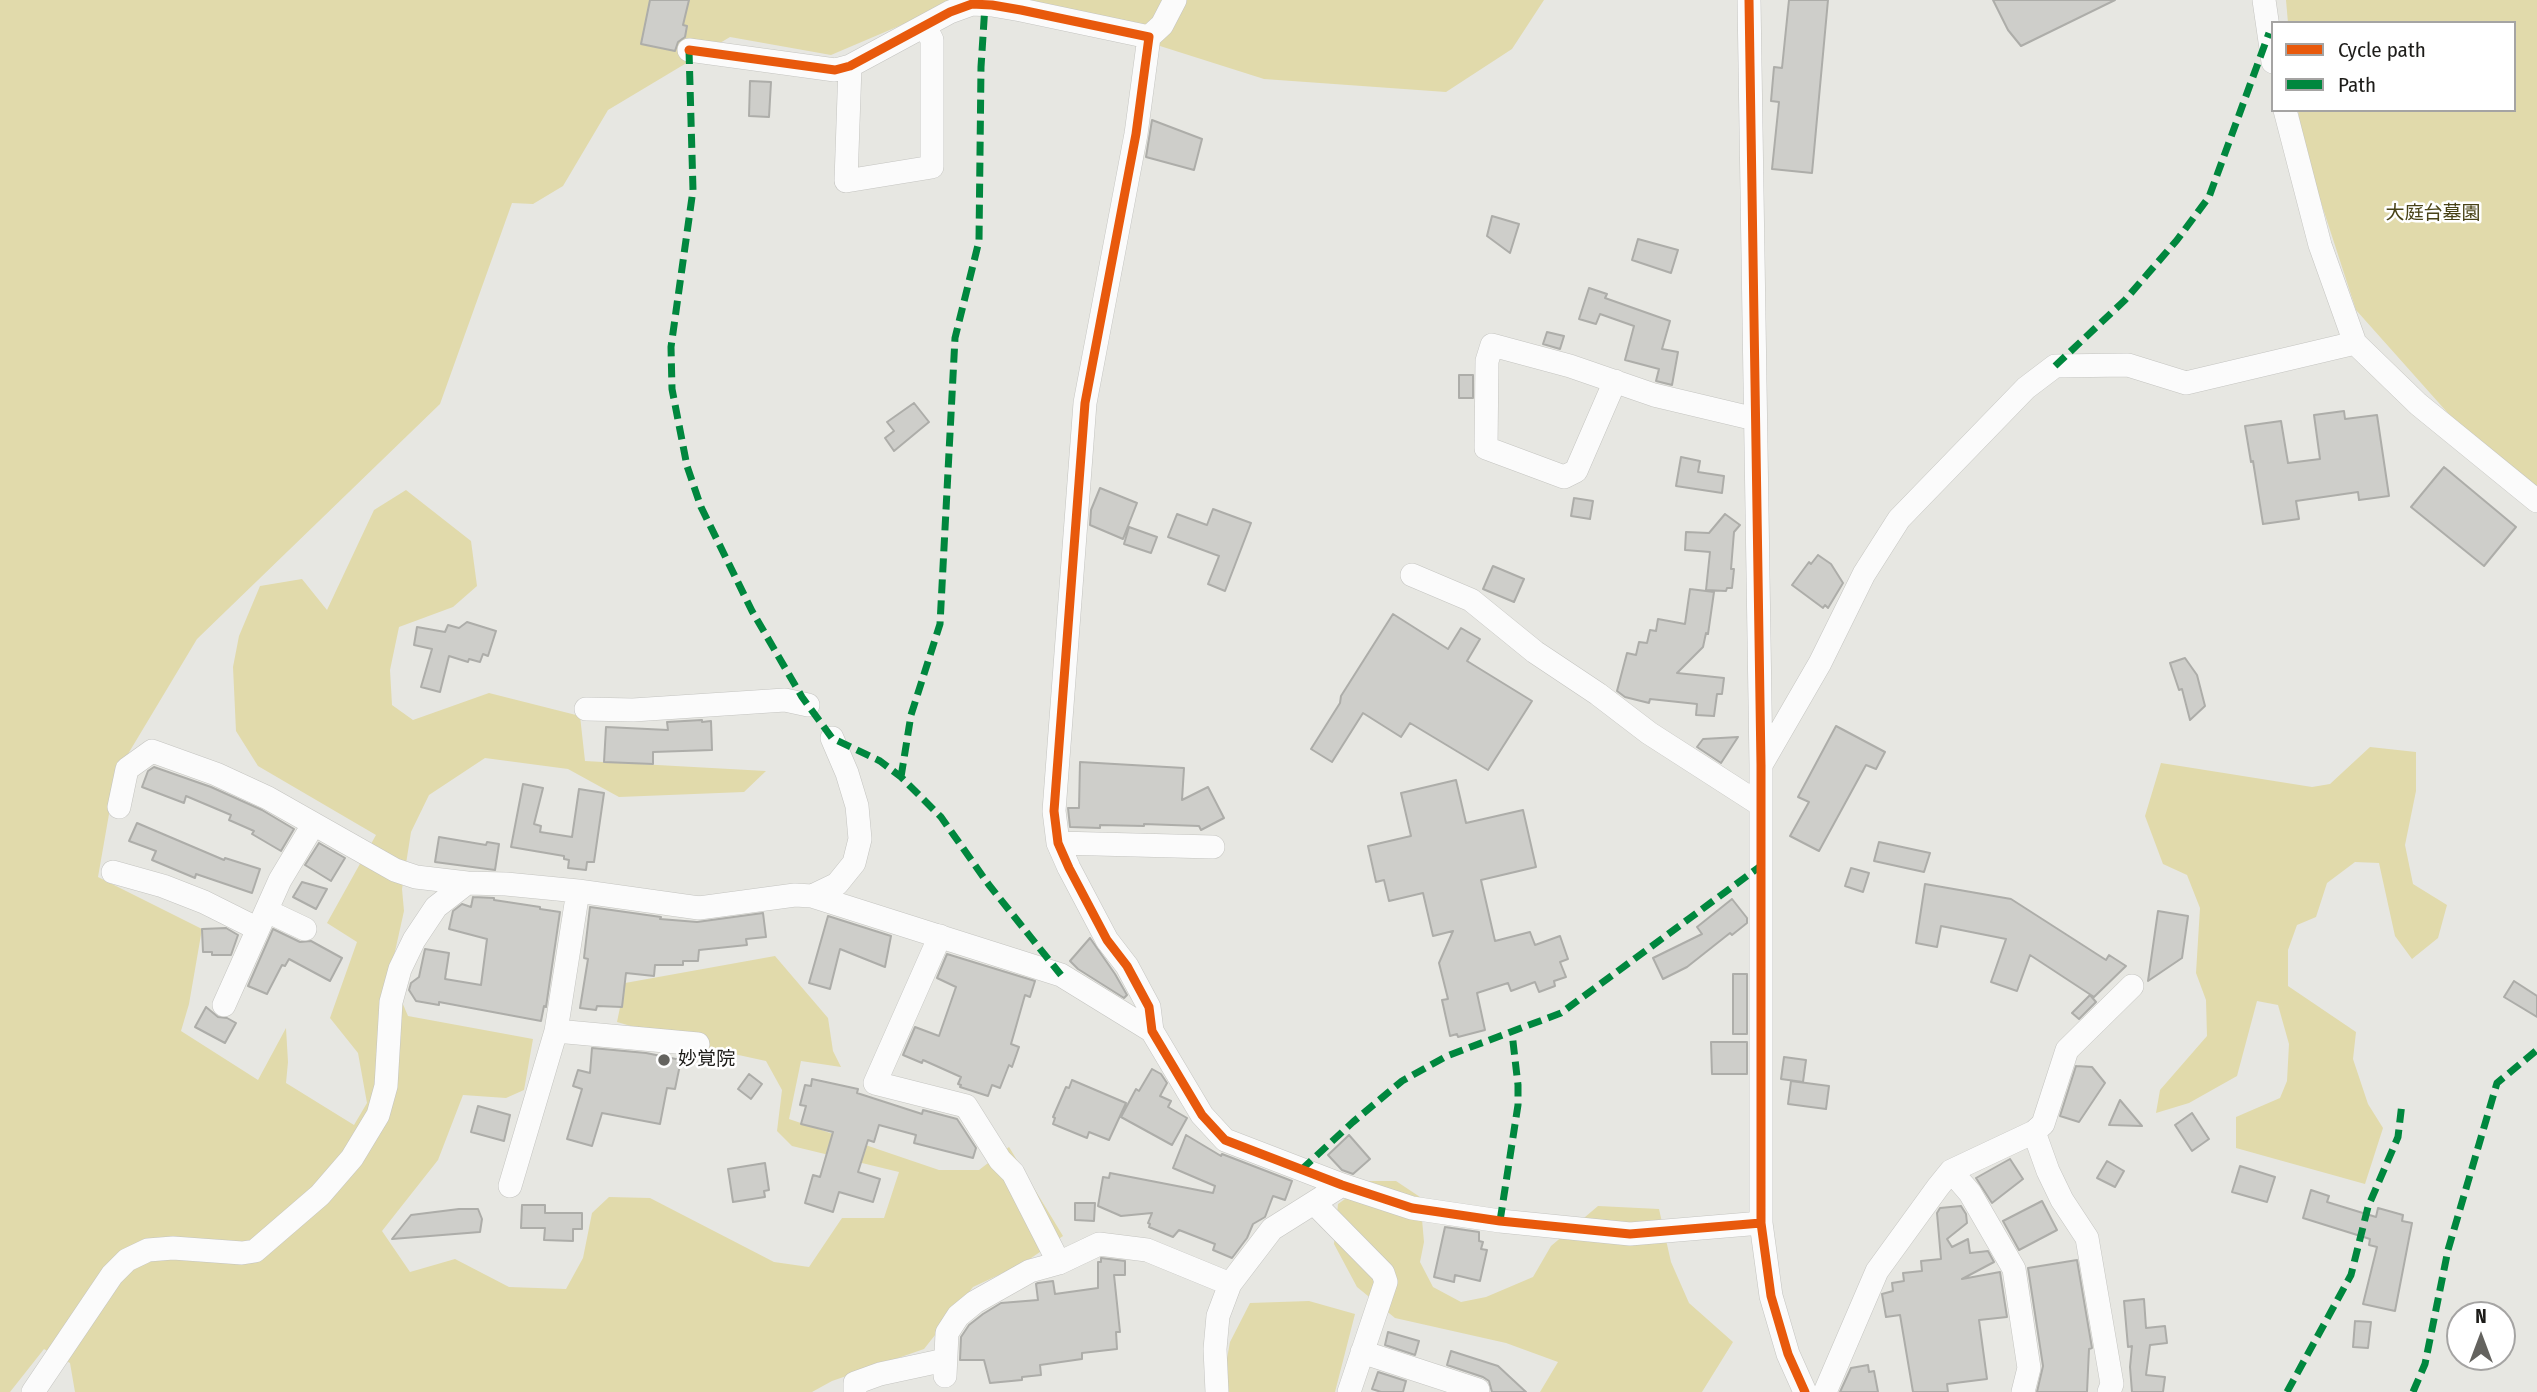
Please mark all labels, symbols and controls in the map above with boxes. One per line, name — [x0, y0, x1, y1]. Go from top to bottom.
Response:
legend — [2271, 21, 2516, 112]
text: Cycle path — [2338, 37, 2426, 63]
text: Path — [2338, 72, 2376, 98]
park label: 大庭台墓園 — [2386, 203, 2480, 225]
place label: 妙覚院 — [678, 1049, 735, 1071]
marker: 妙覚院 — [656, 1052, 672, 1068]
north arrow — [2446, 1301, 2516, 1371]
text: N — [2475, 1305, 2487, 1328]

